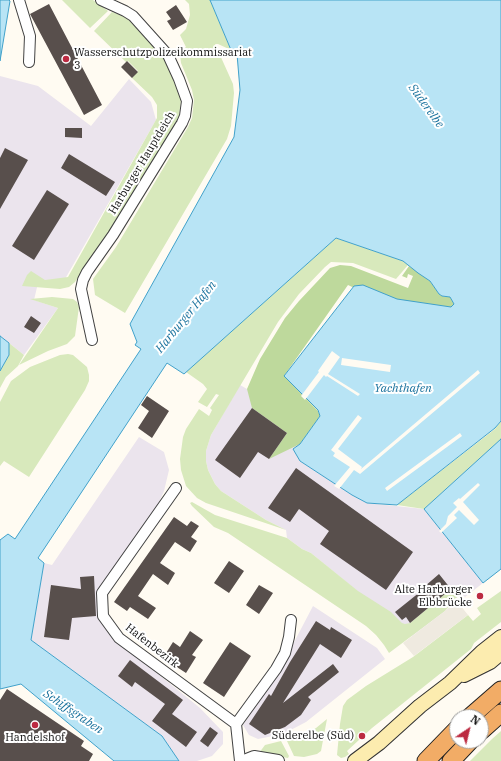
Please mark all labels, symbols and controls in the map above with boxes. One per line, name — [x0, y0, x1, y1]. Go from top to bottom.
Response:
place label: Wasserschutzpolizeikommissariat 3 — [74, 46, 252, 72]
marker: Wasserschutzpolizeikommissariat 3 — [61, 54, 71, 64]
water label: Süderelbe — [405, 81, 447, 131]
street label: Harburger Hauptdeich — [106, 109, 178, 217]
water label: Harburger Hafen — [153, 278, 219, 356]
water label: Yachthafen — [374, 382, 432, 396]
place label: Alte Harburger Elbbrücke — [394, 583, 472, 609]
marker: Alte Harburger Elbbrücke — [475, 591, 485, 601]
street label: Hafenbezirk — [123, 621, 181, 671]
water label: Schiffsgraben — [40, 687, 106, 737]
north arrow — [449, 709, 489, 749]
text: N — [468, 712, 483, 728]
marker: Handelshof — [30, 720, 40, 730]
place label: Süderelbe (Süd) — [272, 729, 354, 743]
place label: Handelshof — [5, 731, 65, 745]
marker: Süderelbe (Süd) — [357, 731, 367, 741]

